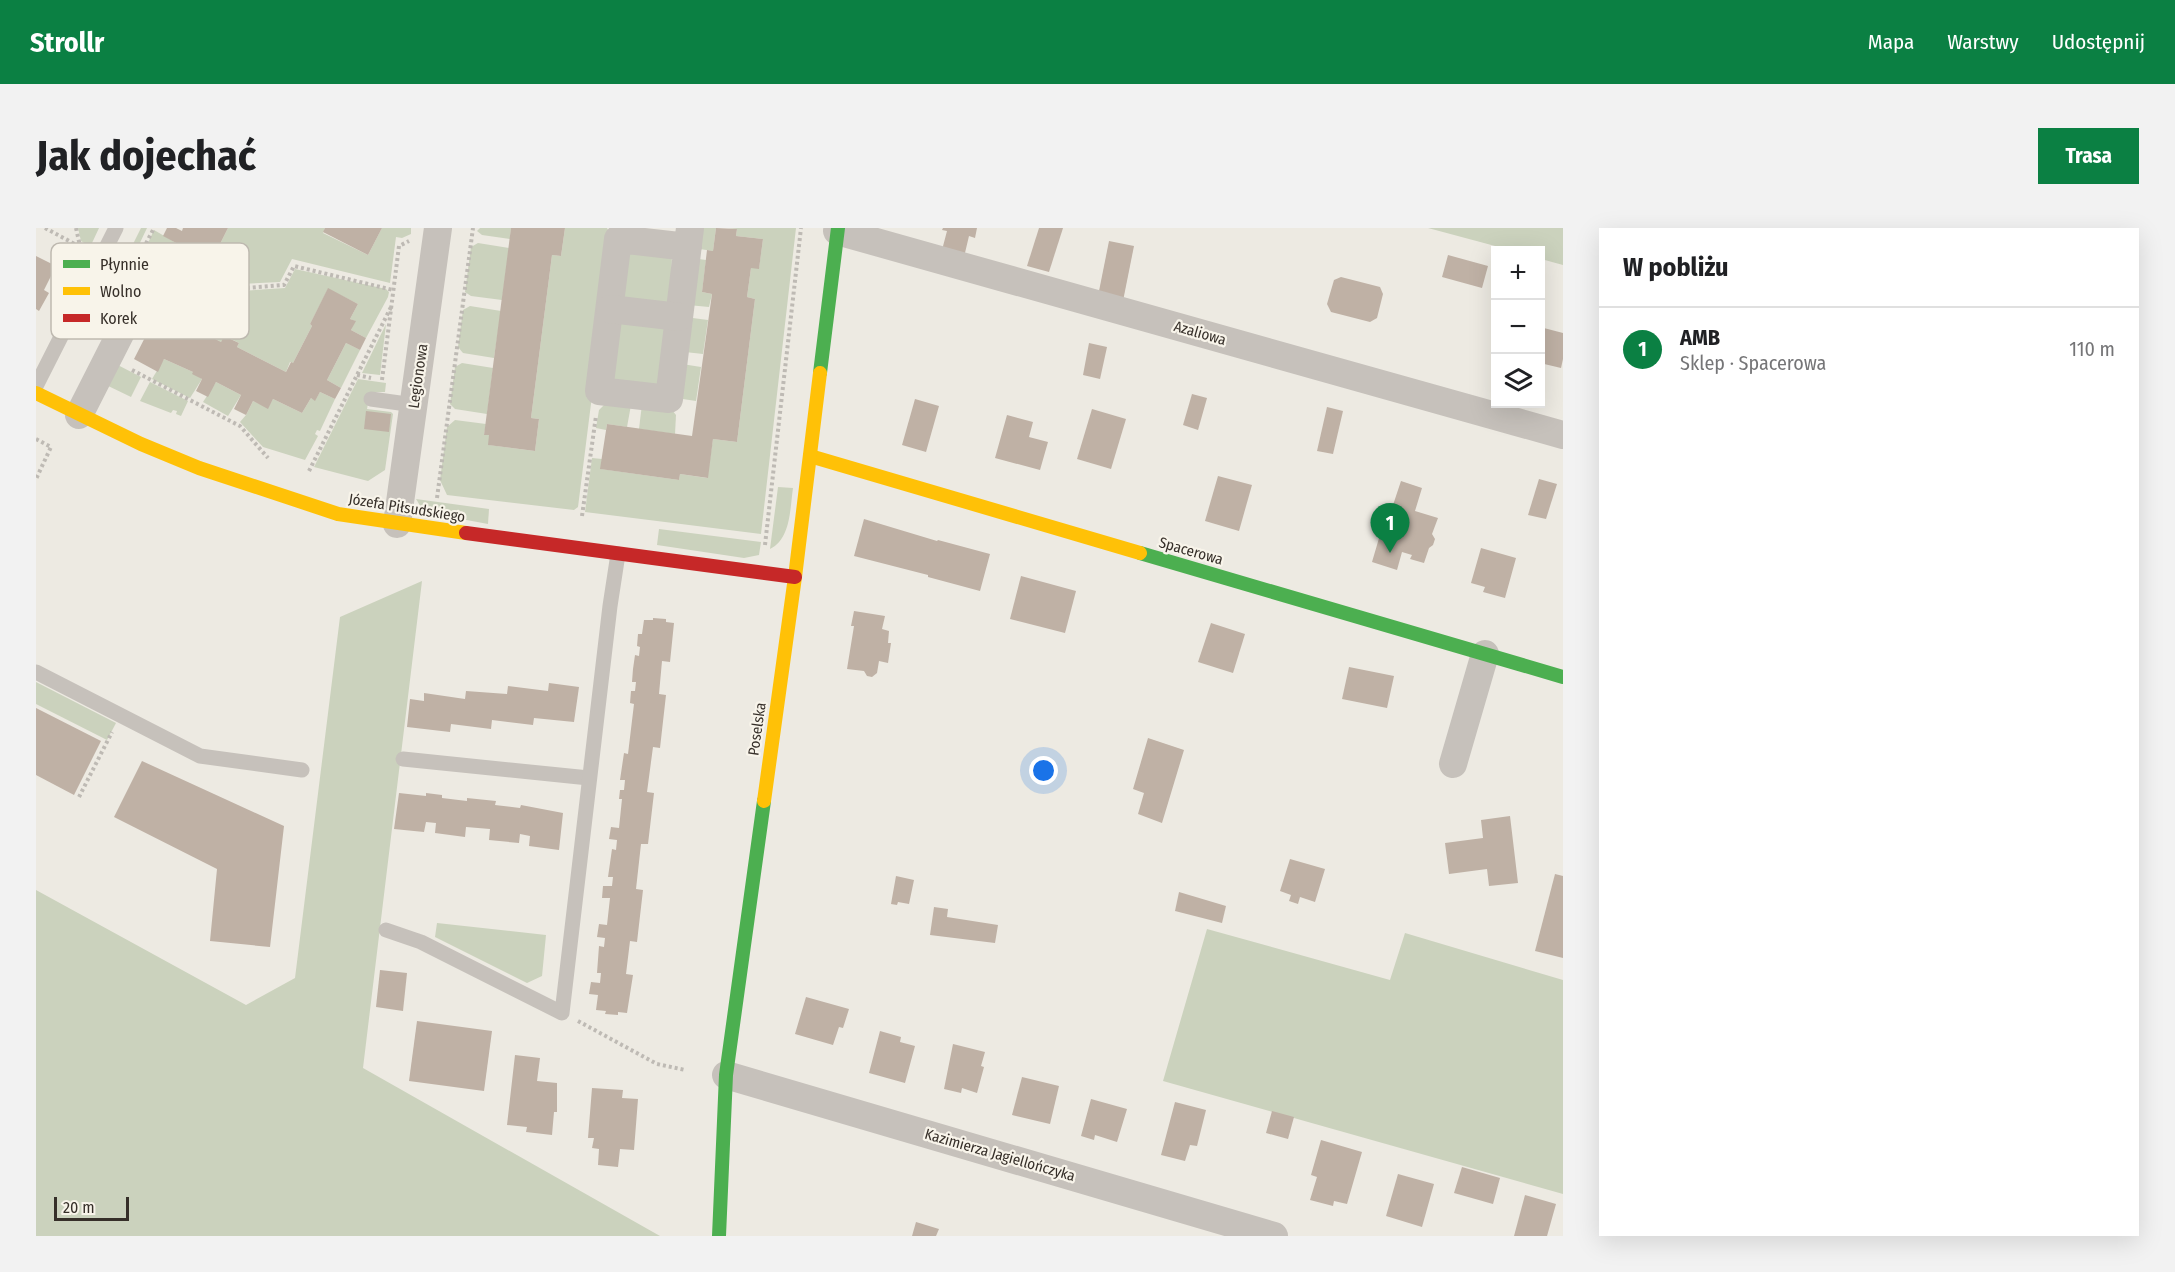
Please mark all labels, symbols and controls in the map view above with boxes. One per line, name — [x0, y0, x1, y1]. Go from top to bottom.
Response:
text: Strollr — [30, 26, 104, 59]
text: Mapa — [1868, 29, 1914, 55]
text: Warstwy — [1947, 29, 2019, 55]
text: Udostępnij — [2052, 29, 2145, 55]
button: Trasa — [2038, 128, 2139, 184]
text: Jak dojechać — [36, 131, 256, 181]
legend — [51, 243, 249, 339]
map controls — [1491, 246, 1545, 408]
button: + — [1491, 246, 1545, 300]
text: W pobliżu — [1623, 252, 1729, 283]
text: Płynnie — [100, 255, 149, 274]
text: Wolno — [100, 282, 141, 301]
button: − — [1491, 300, 1545, 354]
text: Korek — [100, 309, 138, 328]
street label: Azaliowa — [1172, 317, 1228, 349]
text: AMB — [1680, 324, 1720, 351]
text: 1 — [1638, 337, 1647, 361]
text: 110 m — [2069, 337, 2115, 361]
street label: Legionowa — [405, 342, 431, 410]
text: Sklep · Spacerowa — [1680, 351, 1826, 375]
button: layers — [1491, 354, 1545, 408]
street label: Józefa Piłsudskiego — [347, 490, 467, 526]
pin: 1 — [1370, 504, 1410, 553]
street label: Spacerowa — [1157, 533, 1225, 569]
street label: Poselska — [744, 701, 770, 757]
your location — [1029, 756, 1058, 785]
street label: Kazimierza Jagiellończyka — [923, 1125, 1077, 1185]
scale bar — [54, 1194, 129, 1222]
text: 20 m — [63, 1198, 94, 1217]

